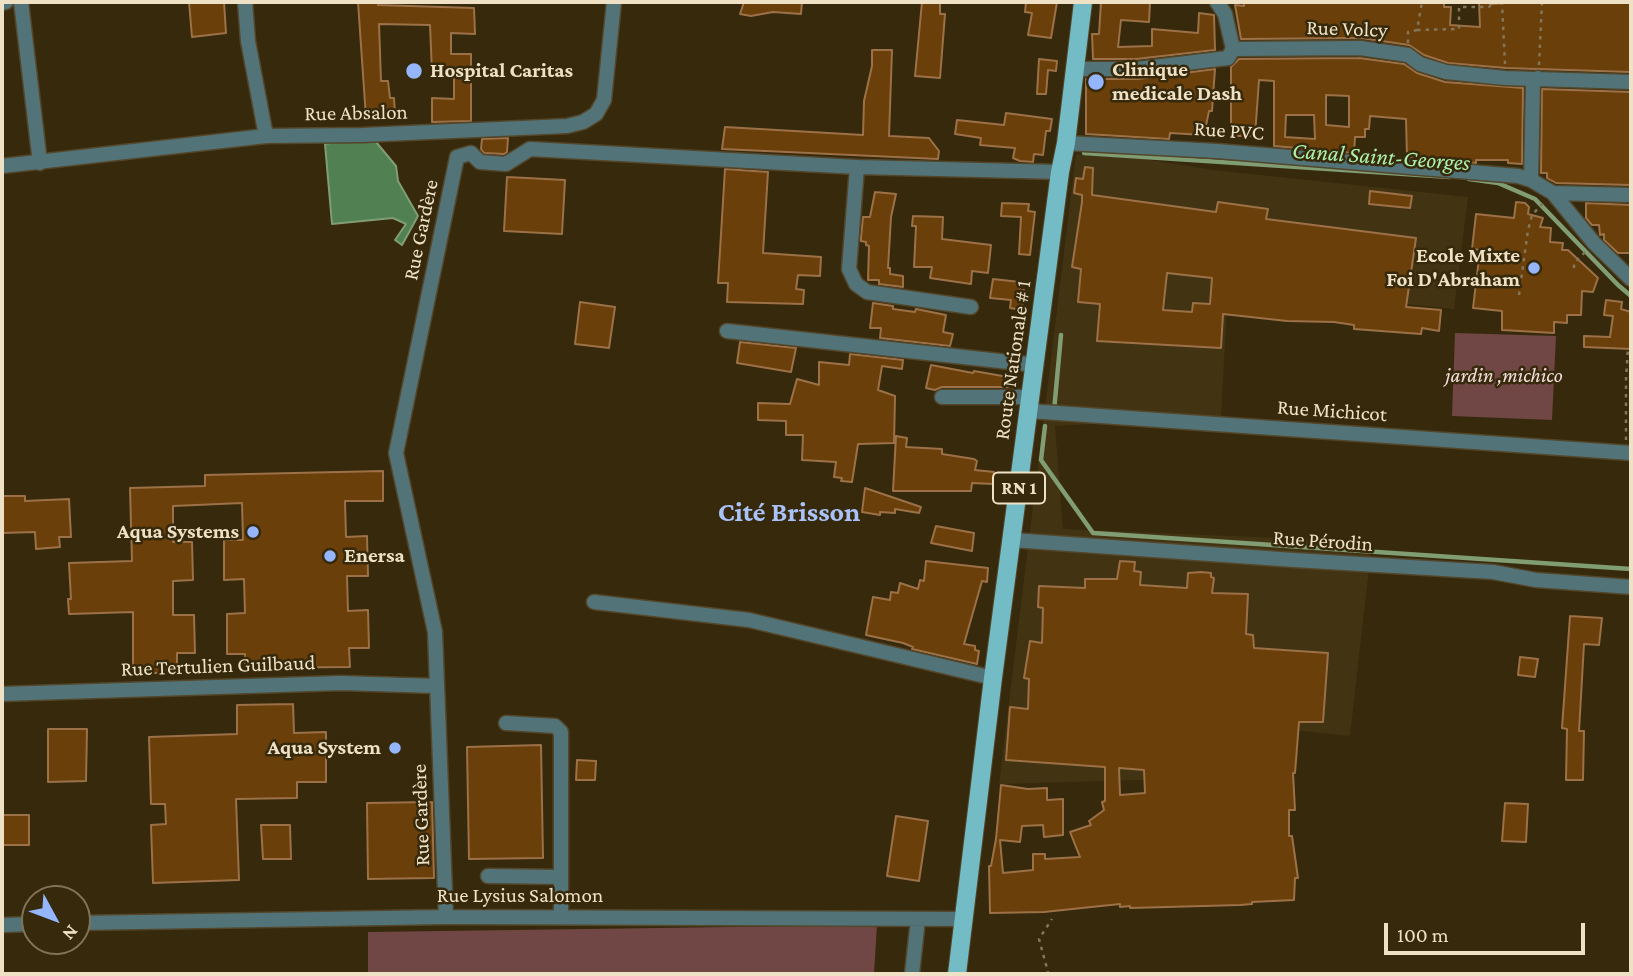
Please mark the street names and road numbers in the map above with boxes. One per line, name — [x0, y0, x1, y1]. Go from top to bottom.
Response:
street label: Rue Volcy — [1306, 15, 1388, 43]
street label: Rue Absalon — [304, 99, 408, 127]
street label: Rue PVC — [1193, 116, 1265, 146]
street label: Rue Gardère — [398, 177, 444, 283]
street label: Route Nationale # 1 — [989, 279, 1037, 441]
street label: Rue Michicot — [1276, 395, 1388, 427]
road number: RN 1 — [993, 472, 1045, 503]
street label: Rue Pérodin — [1272, 525, 1374, 557]
street label: Rue Tertulien Guilbaud — [120, 650, 316, 682]
street label: Rue Gardère — [407, 763, 435, 867]
street label: Rue Lysius Salomon — [437, 883, 603, 909]

